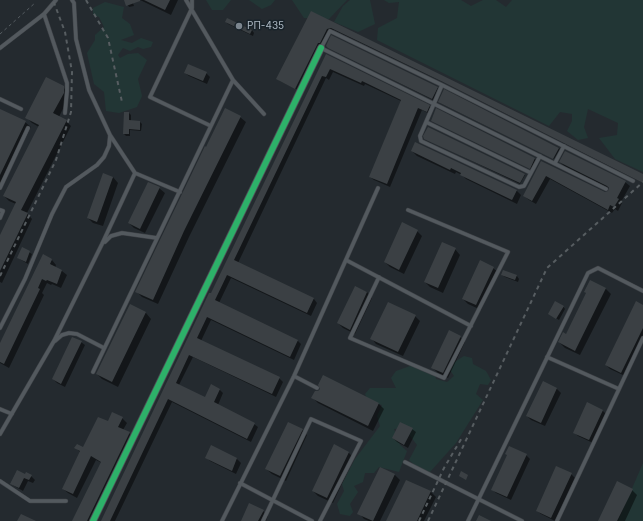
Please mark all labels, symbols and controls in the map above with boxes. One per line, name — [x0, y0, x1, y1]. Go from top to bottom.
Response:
place label: РП-435 — [247, 20, 284, 32]
marker: РП-435 — [234, 21, 244, 31]

